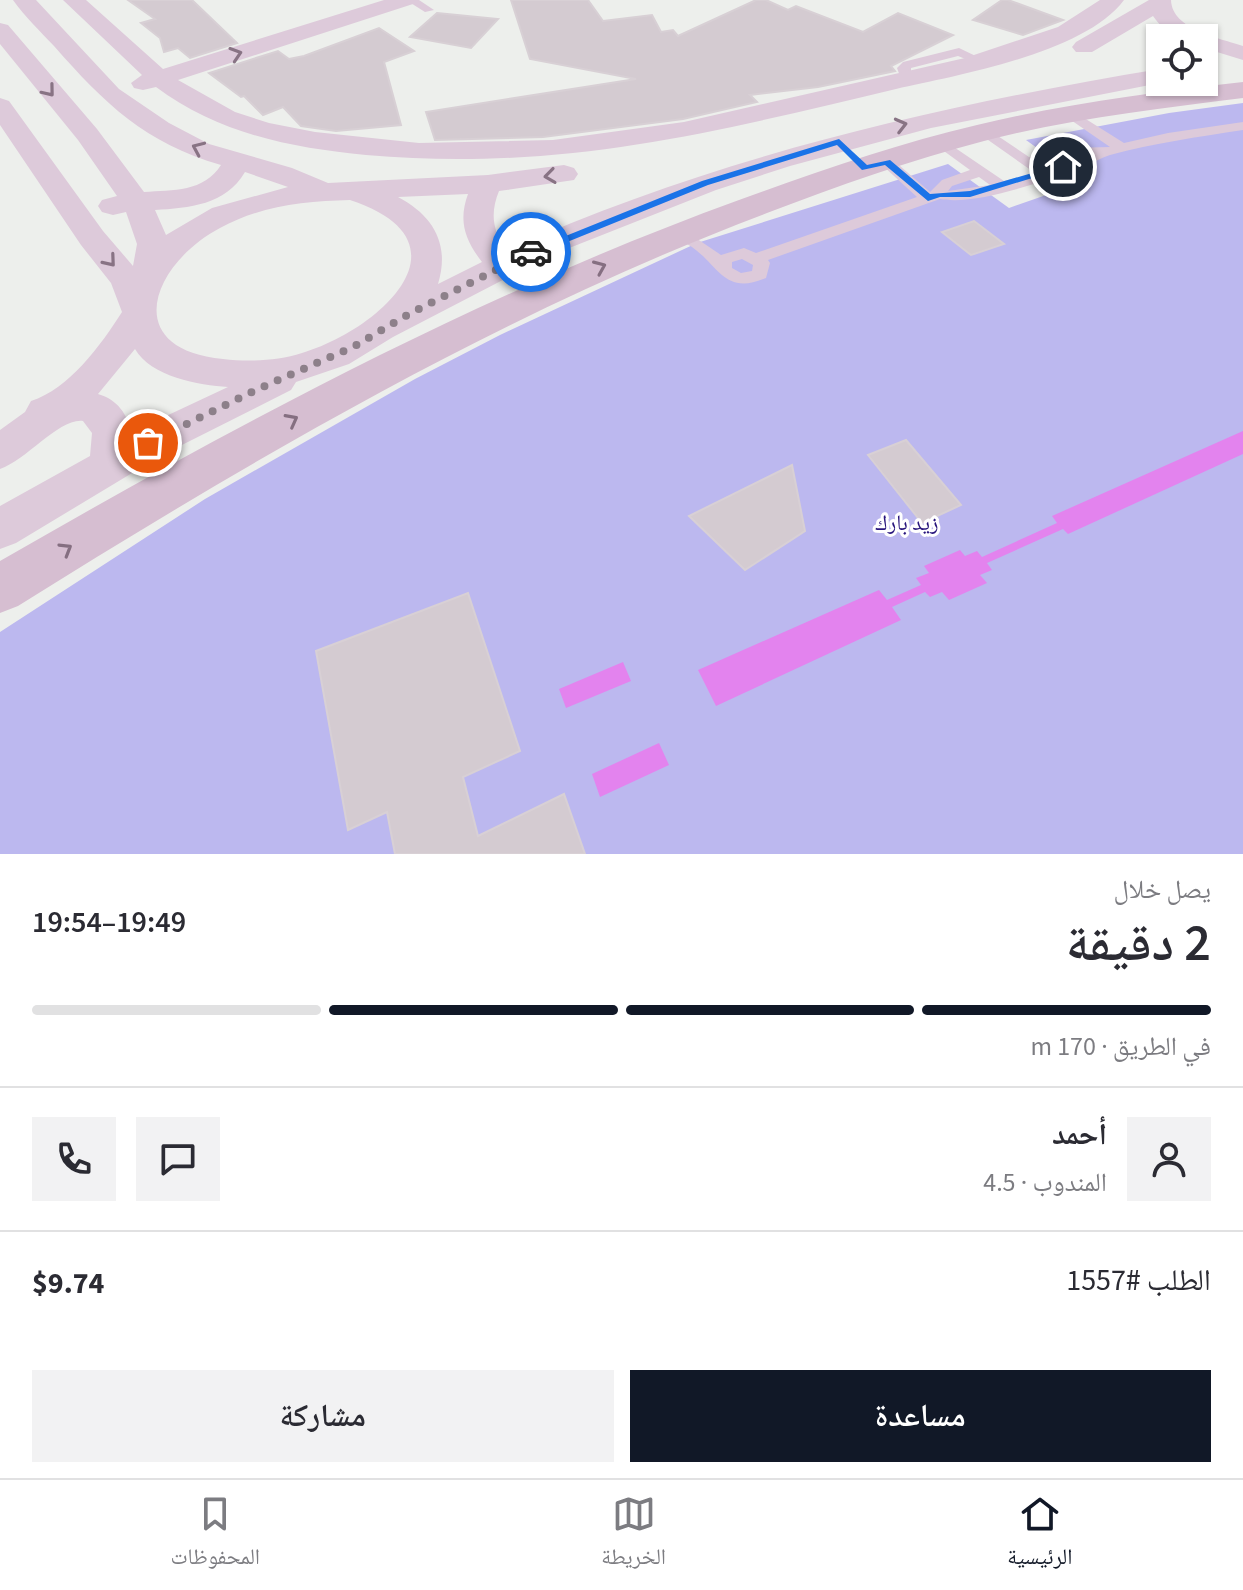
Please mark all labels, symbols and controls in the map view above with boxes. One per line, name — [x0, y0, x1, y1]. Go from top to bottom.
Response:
map controls — [1146, 24, 1218, 96]
button: locate — [1146, 24, 1218, 96]
one-way arrow — [229, 47, 243, 63]
one-way arrow — [40, 81, 54, 96]
one-way arrow — [894, 117, 908, 134]
pin — [1029, 133, 1097, 201]
one-way arrow — [192, 142, 206, 158]
icon: home — [1041, 145, 1085, 189]
one-way arrow — [543, 167, 557, 184]
courier — [491, 212, 571, 292]
icon: car — [509, 230, 553, 274]
one-way arrow — [100, 252, 115, 266]
one-way arrow — [592, 260, 606, 276]
pin — [114, 409, 182, 477]
one-way arrow — [284, 414, 299, 429]
icon: bag — [126, 421, 170, 465]
park label: زيد بارك — [875, 507, 939, 539]
one-way arrow — [57, 543, 72, 558]
text: يصل خلال — [1113, 871, 1211, 908]
text: 19:49–19:54 — [32, 901, 186, 944]
text: 2 دقيقة — [1066, 907, 1211, 981]
text: في الطريق · 170 m — [1030, 1028, 1211, 1065]
text: أحمد — [1052, 1113, 1107, 1156]
button: phone — [32, 1117, 116, 1201]
button: chat — [136, 1117, 220, 1201]
button: person — [1127, 1117, 1211, 1201]
text: المندوب · 4.5 — [983, 1164, 1107, 1201]
text: الطلب #1557 — [1066, 1259, 1211, 1302]
text: $9.74 — [32, 1262, 104, 1305]
button: مشاركة — [32, 1370, 614, 1462]
button: مساعدة — [630, 1370, 1211, 1462]
tab: المحفوظات — [171, 1492, 260, 1578]
tab: الخريطة — [601, 1492, 666, 1578]
tab: الرئيسية — [1007, 1492, 1072, 1578]

